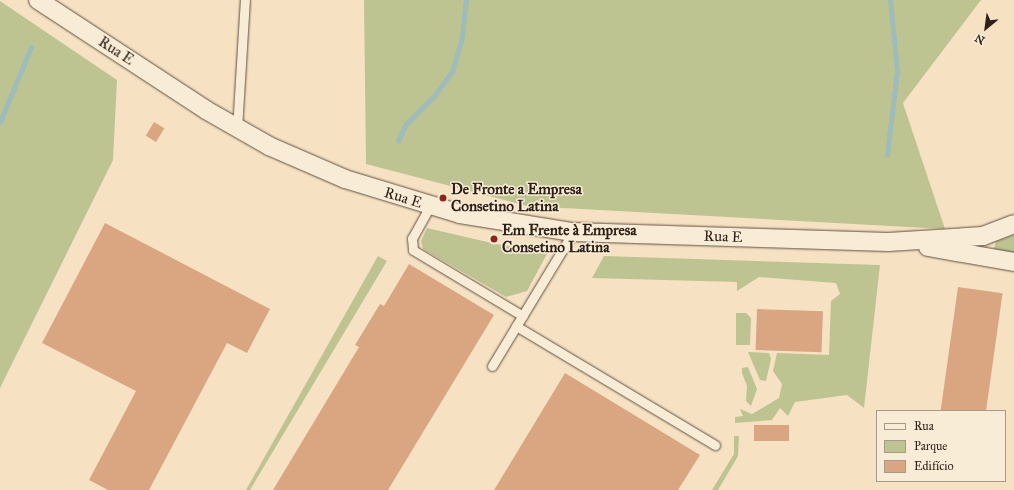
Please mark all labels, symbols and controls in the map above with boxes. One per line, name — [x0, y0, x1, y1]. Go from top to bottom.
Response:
north arrow — [966, 8, 1006, 48]
text: N — [973, 31, 987, 47]
street label: Rua E — [95, 33, 137, 69]
place label: De Fronte a Empresa Consetino Latina — [451, 180, 582, 215]
street label: Rua E — [382, 184, 424, 212]
marker: De Fronte a Empresa Consetino Latina — [438, 193, 448, 203]
place label: Em Frente à Empresa Consetino Latina — [502, 221, 637, 256]
street label: Rua E — [703, 227, 743, 247]
marker: Em Frente à Empresa Consetino Latina — [489, 234, 499, 244]
legend — [876, 410, 1006, 482]
text: Rua — [914, 419, 934, 433]
text: Parque — [914, 439, 947, 453]
text: Edifício — [914, 459, 954, 473]

